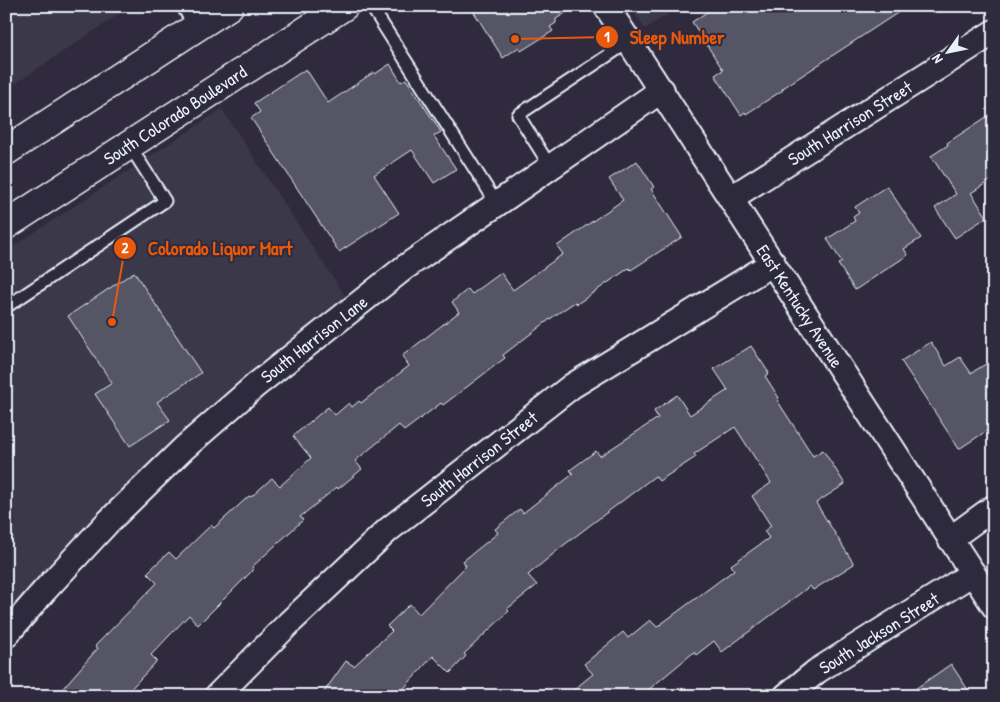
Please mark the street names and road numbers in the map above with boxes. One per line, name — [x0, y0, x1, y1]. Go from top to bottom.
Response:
street label: South Colorado Boulevard — [99, 59, 251, 171]
street label: South Harrison Street — [783, 74, 918, 171]
street label: East Kentucky Avenue — [751, 240, 849, 372]
street label: South Harrison Lane — [255, 289, 373, 389]
street label: South Harrison Street — [415, 405, 543, 513]
street label: South Jackson Street — [814, 586, 944, 680]

